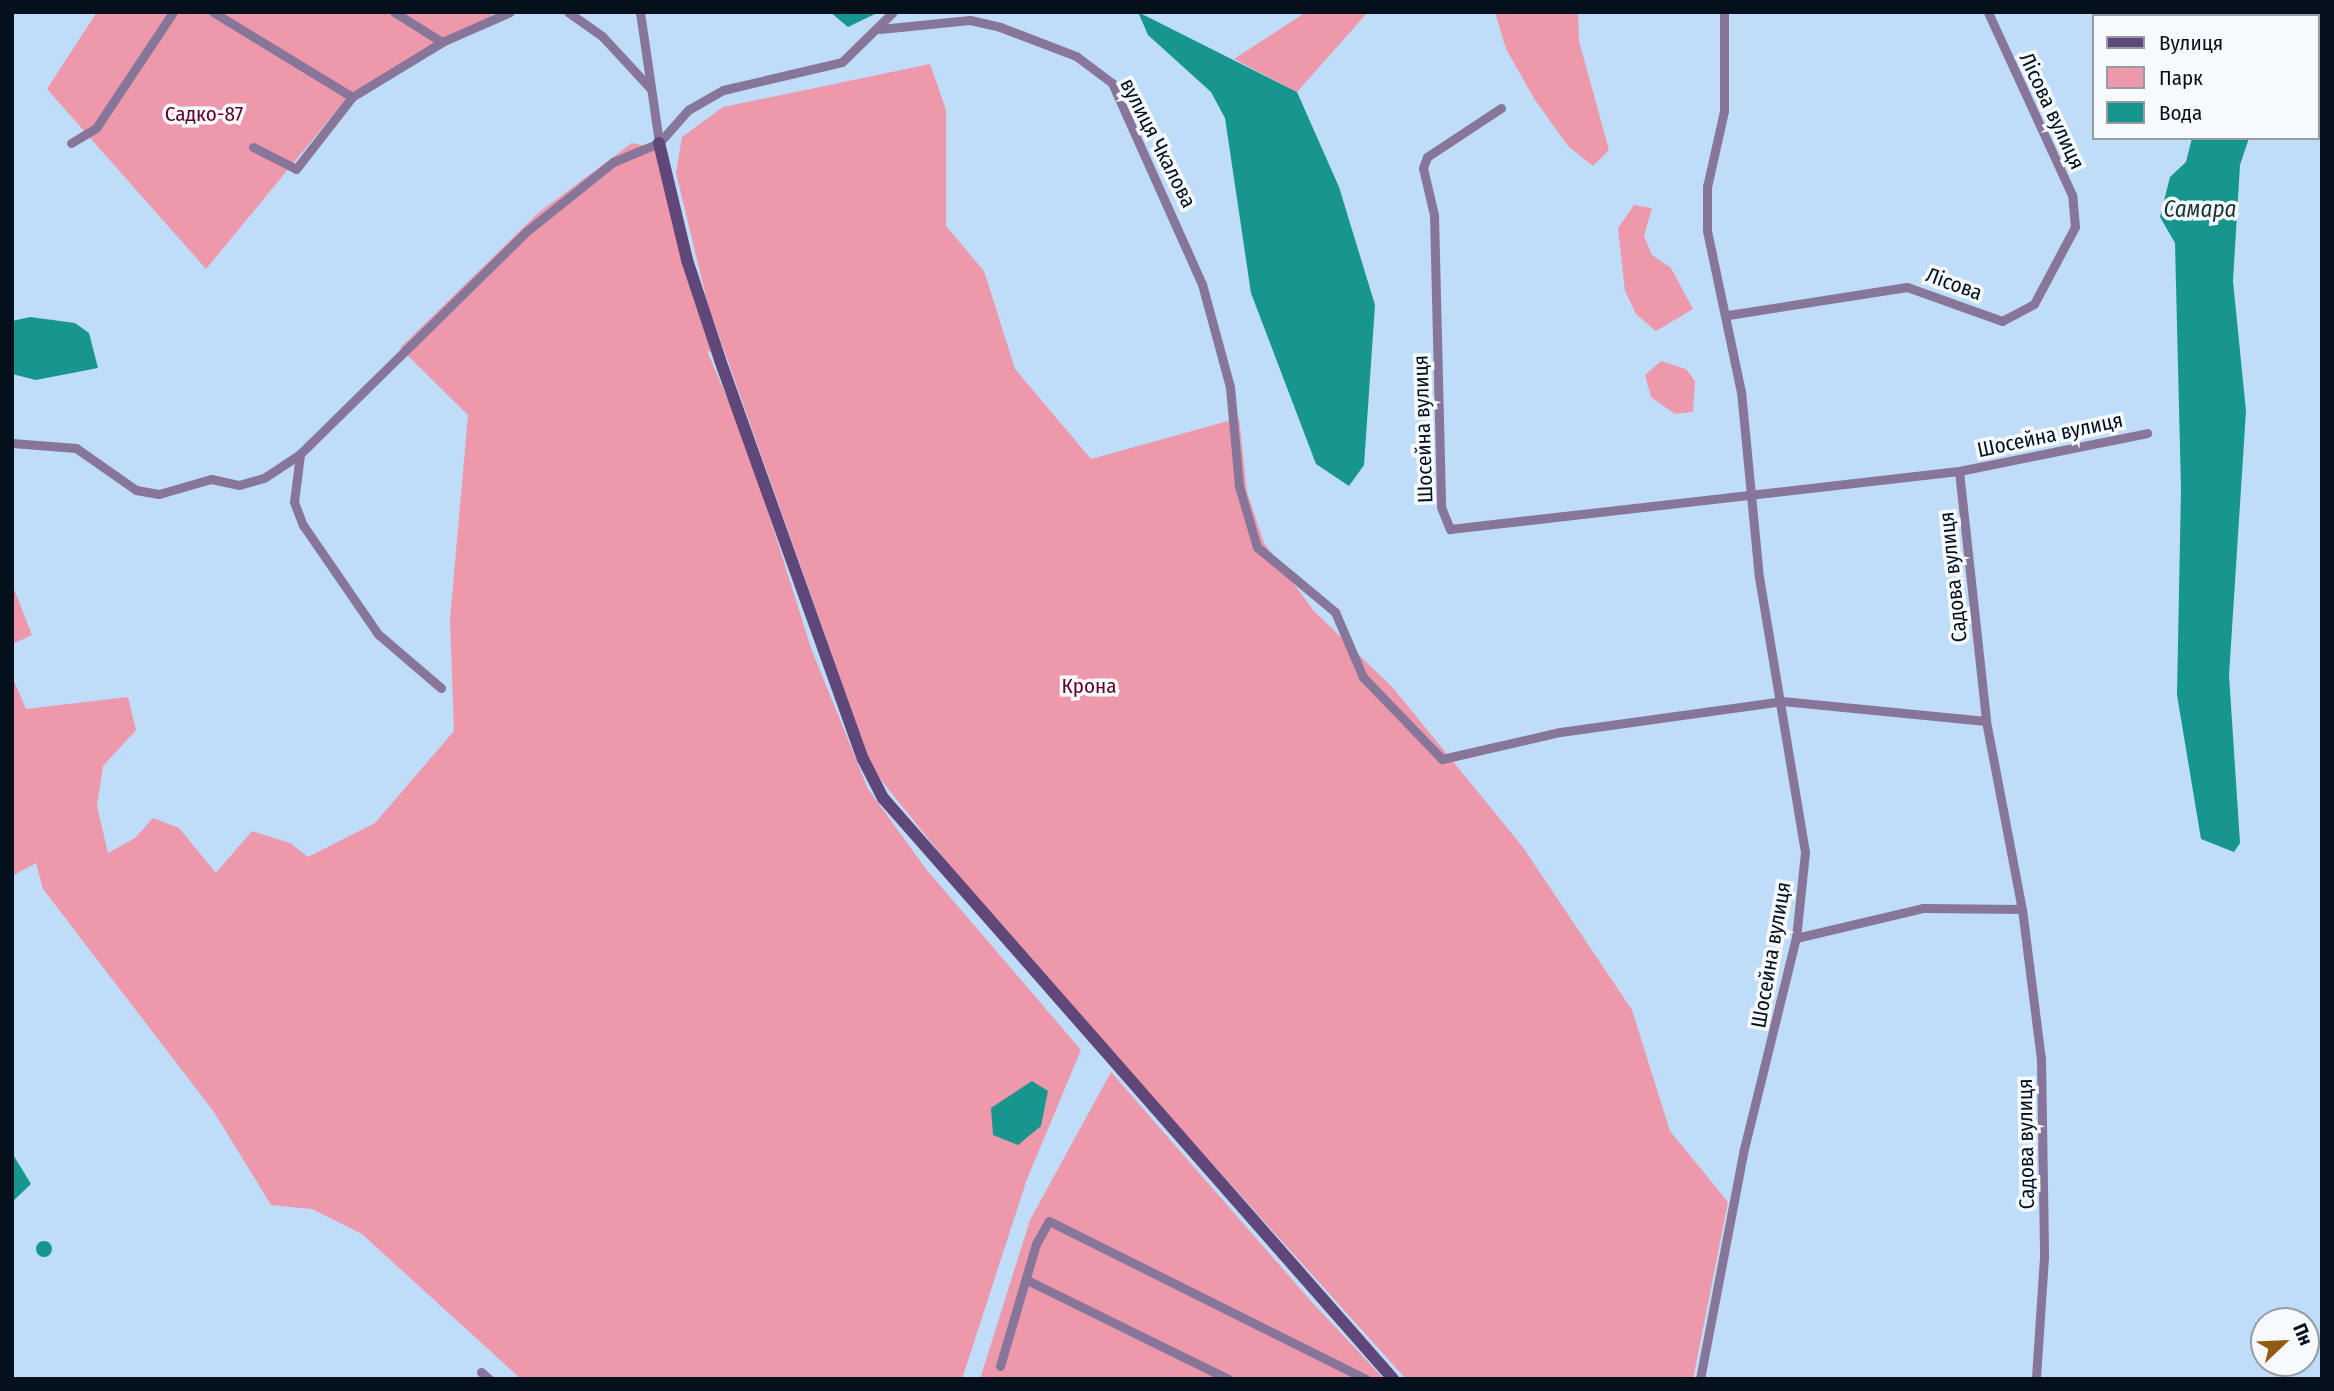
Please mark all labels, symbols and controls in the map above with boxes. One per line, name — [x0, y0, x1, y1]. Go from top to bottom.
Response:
legend — [2092, 14, 2320, 140]
text: Вулиця — [2159, 30, 2223, 56]
street label: Лісова вулиця — [2014, 49, 2090, 173]
text: Парк — [2159, 65, 2203, 91]
street label: вулиця Чкалова — [1115, 74, 1201, 212]
text: Вода — [2159, 100, 2202, 126]
park label: Садко-87 — [165, 101, 243, 127]
water label: Самара — [2163, 195, 2237, 223]
street label: Лісова — [1922, 262, 1986, 306]
street label: Шосейна вулиця — [1408, 355, 1438, 503]
street label: Шосейна вулиця — [1975, 407, 2125, 463]
street label: Садова вулиця — [1934, 511, 1972, 643]
park label: Крона — [1062, 673, 1116, 699]
street label: Шосейна вулиця — [1746, 880, 1796, 1030]
street label: Садова вулиця — [2012, 1078, 2040, 1210]
north arrow — [2250, 1307, 2320, 1377]
text: Пн — [2288, 1320, 2318, 1349]

